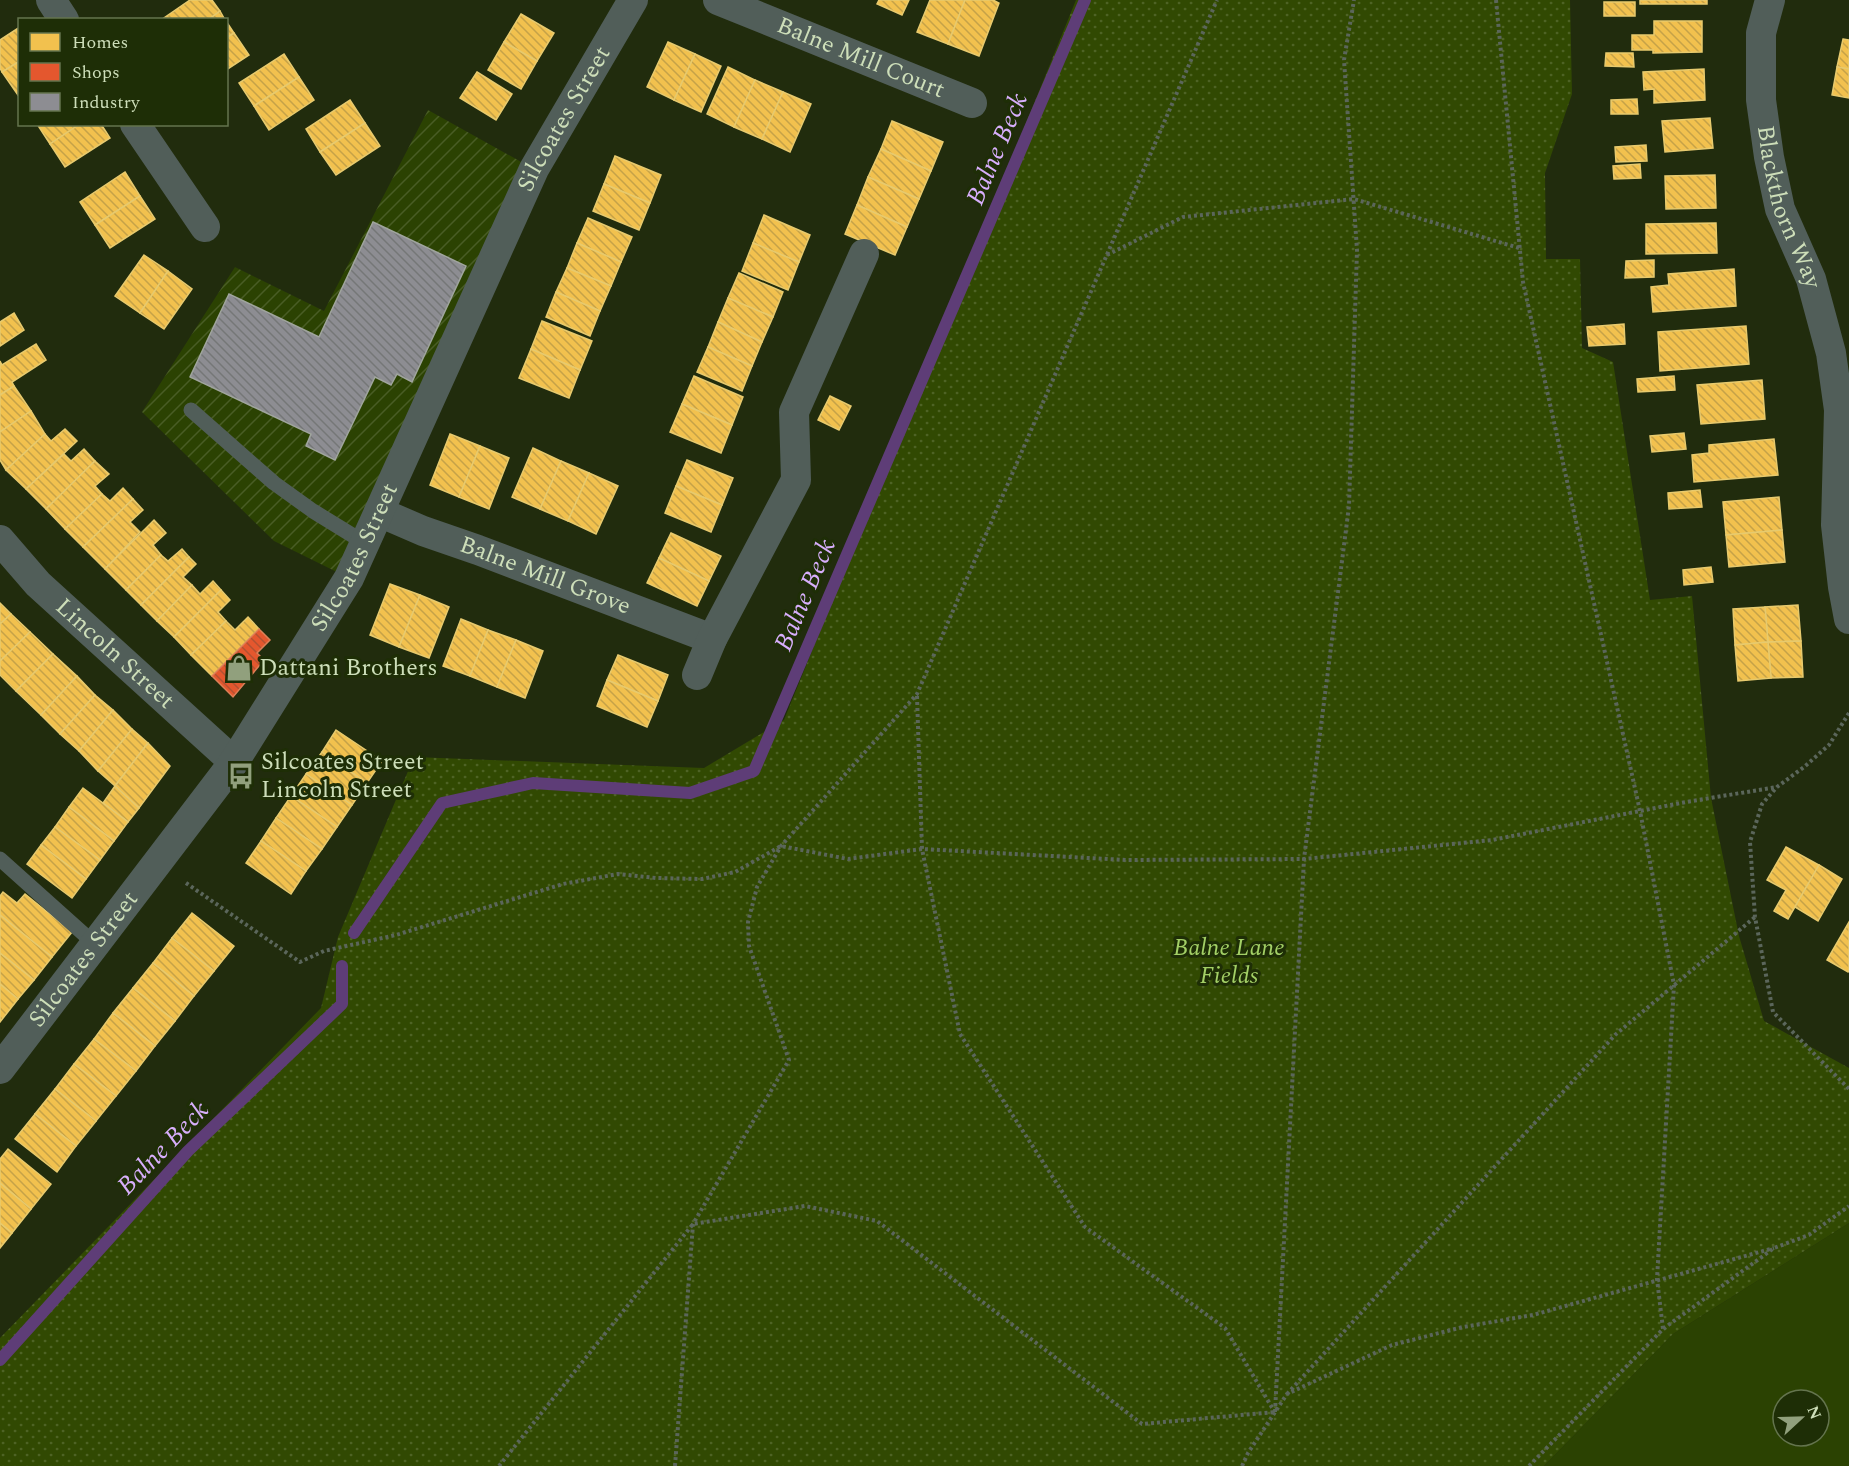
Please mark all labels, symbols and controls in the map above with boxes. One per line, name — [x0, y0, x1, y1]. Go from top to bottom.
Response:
street label: Balne Mill Court — [771, 8, 950, 108]
legend — [18, 18, 228, 126]
text: Homes — [72, 29, 128, 56]
street label: Silcoates Street — [508, 39, 620, 198]
text: Shops — [72, 59, 120, 86]
water label: Balne Beck — [955, 87, 1039, 211]
text: Industry — [72, 89, 141, 116]
street label: Blackthorn Way — [1747, 123, 1831, 293]
street label: Silcoates Street — [302, 477, 408, 639]
street label: Balne Mill Grove — [455, 527, 636, 625]
water label: Balne Beck — [763, 533, 847, 657]
street label: Lincoln Street — [47, 590, 183, 718]
place label: Dattani Brothers — [259, 650, 438, 686]
shop icon: Dattani Brothers — [224, 653, 254, 683]
place label: Silcoates Street Lincoln Street — [261, 744, 424, 808]
bus stop icon: Silcoates Street Lincoln Street — [226, 761, 256, 791]
street label: Silcoates Street — [20, 883, 147, 1035]
park label: Balne Lane Fields — [1173, 930, 1285, 994]
water label: Balne Beck — [107, 1092, 219, 1204]
north arrow — [1771, 1388, 1831, 1448]
text: N — [1800, 1402, 1828, 1423]

